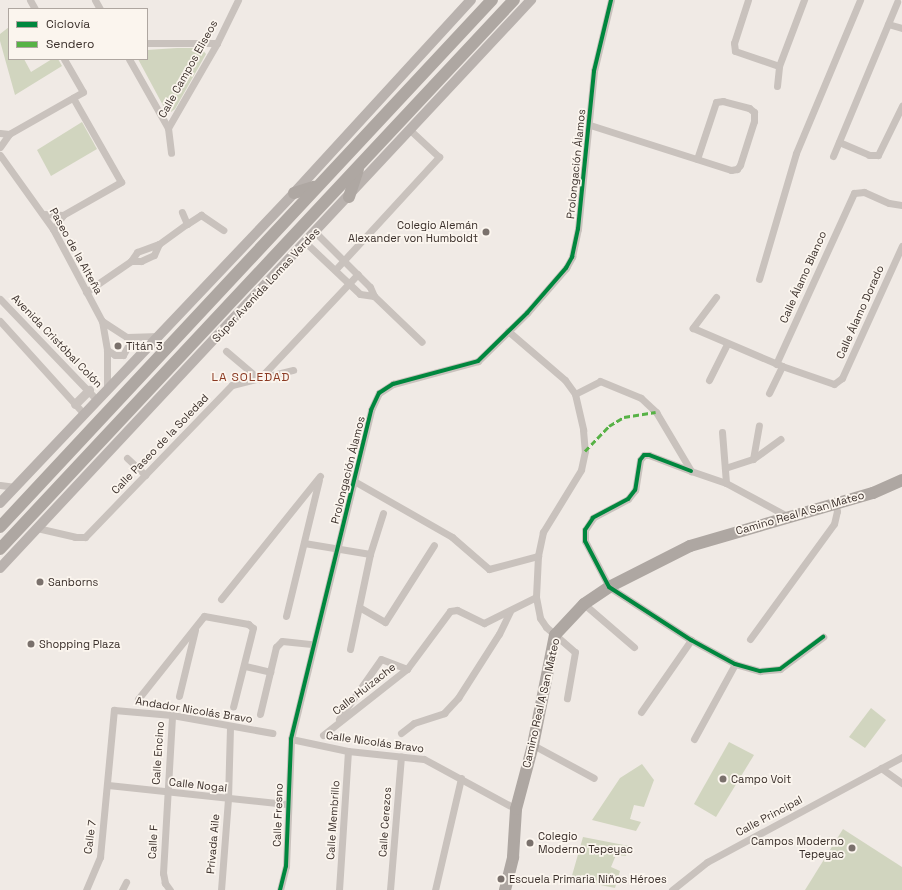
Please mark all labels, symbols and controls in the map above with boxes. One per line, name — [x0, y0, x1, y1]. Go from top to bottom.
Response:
legend — [8, 8, 148, 60]
text: Ciclovía — [46, 16, 90, 32]
street label: Calle Campos Eliseos — [156, 18, 220, 120]
text: Sendero — [46, 36, 94, 52]
street label: Prolongación Álamos — [564, 108, 588, 220]
street label: Paseo de la Alteña — [47, 205, 105, 297]
place label: Colegio Alemán Alexander von Humboldt — [348, 219, 478, 245]
street label: Súper Avenida Lomas Verdes — [209, 225, 323, 345]
marker: Colegio Alemán Alexander von Humboldt — [481, 227, 491, 237]
street label: Calle Álamo Blanco — [777, 229, 829, 325]
street label: Calle Álamo Dorado — [833, 263, 887, 361]
street label: Avenida Cristóbal Colón — [9, 291, 105, 391]
place label: Titán 3 — [126, 339, 163, 353]
marker: Titán 3 — [113, 341, 123, 351]
district label: LA SOLEDAD — [211, 371, 291, 385]
street label: Calle Paseo de la Soledad — [109, 391, 211, 497]
street label: Prolongación Álamos — [328, 415, 368, 525]
street label: Camino Real A San Mateo — [734, 488, 866, 538]
place label: Sanborns — [48, 575, 98, 589]
marker: Sanborns — [35, 577, 45, 587]
place label: Shopping Plaza — [39, 637, 120, 651]
street label: Camino Real A San Mateo — [520, 637, 562, 769]
marker: Shopping Plaza — [26, 639, 36, 649]
street label: Calle Huizache — [330, 660, 398, 718]
street label: Andador Nicolás Bravo — [134, 694, 254, 726]
street label: Calle Encino — [149, 721, 167, 785]
street label: Calle Nicolás Bravo — [325, 729, 425, 755]
place label: Campo Voit — [731, 772, 792, 786]
marker: Campo Voit — [718, 774, 728, 784]
street label: Calle Nogal — [168, 775, 228, 795]
street label: Calle Membrillo — [324, 780, 342, 860]
street label: Calle Fresno — [270, 783, 286, 847]
street label: Calle Cerezos — [376, 787, 394, 857]
street label: Calle Principal — [733, 793, 805, 839]
street label: Privada Aile — [204, 813, 222, 875]
street label: Calle 7 — [81, 819, 99, 855]
street label: Calle F — [146, 825, 160, 859]
place label: Colegio Moderno Tepeyac — [538, 830, 633, 856]
place label: Campos Moderno Tepeyac — [751, 835, 844, 861]
marker: Colegio Moderno Tepeyac — [525, 838, 535, 848]
marker: Campos Moderno Tepeyac — [847, 843, 857, 853]
place label: Escuela Primaria Niños Héroes — [509, 872, 667, 886]
marker: Escuela Primaria Niños Héroes — [496, 874, 506, 884]

